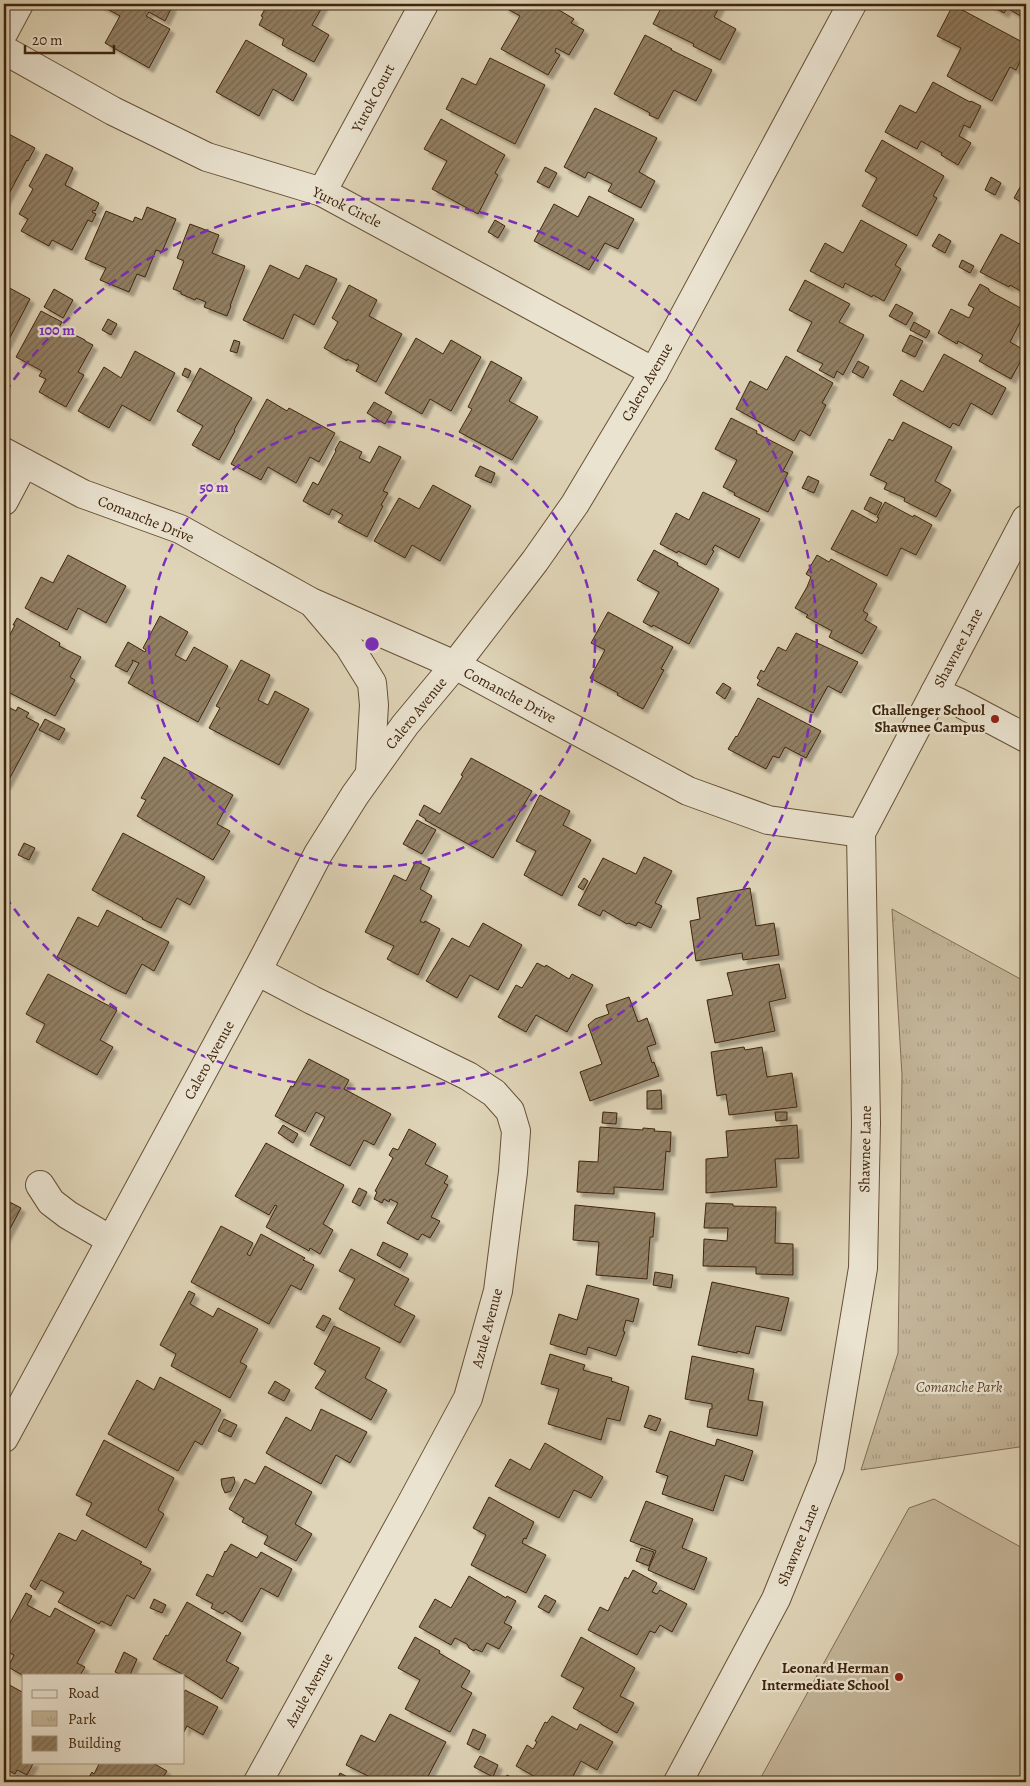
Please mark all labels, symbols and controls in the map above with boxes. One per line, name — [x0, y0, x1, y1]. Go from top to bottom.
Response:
scale bar — [25, 22, 114, 54]
text: 20 m — [32, 30, 63, 50]
street label: Yurok Court — [346, 60, 399, 137]
street label: Yurok Circle — [308, 181, 385, 233]
text: 100 m — [39, 320, 75, 340]
street label: Calero Avenue — [616, 339, 678, 425]
text: 50 m — [199, 477, 229, 497]
street label: Comanche Drive — [95, 491, 197, 547]
street label: Shawnee Lane — [929, 605, 987, 691]
centre of rings — [363, 635, 381, 653]
street label: Comanche Drive — [460, 662, 560, 728]
street label: Calero Avenue — [381, 673, 451, 753]
place label: Challenger School Shawnee Campus — [872, 700, 985, 737]
marker: Challenger School Shawnee Campus — [989, 713, 1001, 725]
street label: Calero Avenue — [179, 1017, 239, 1103]
street label: Shawnee Lane — [854, 1105, 876, 1193]
street label: Azule Avenue — [466, 1286, 507, 1371]
park label: Comanche Park — [916, 1377, 1003, 1397]
street label: Shawnee Lane — [772, 1501, 824, 1589]
street label: Azule Avenue — [280, 1649, 338, 1731]
place label: Leonard Herman Intermediate School — [762, 1658, 890, 1695]
marker: Leonard Herman Intermediate School — [893, 1671, 905, 1683]
legend — [22, 1674, 185, 1764]
text: Road — [68, 1683, 100, 1703]
text: Park — [68, 1709, 97, 1729]
text: Building — [68, 1733, 121, 1753]

